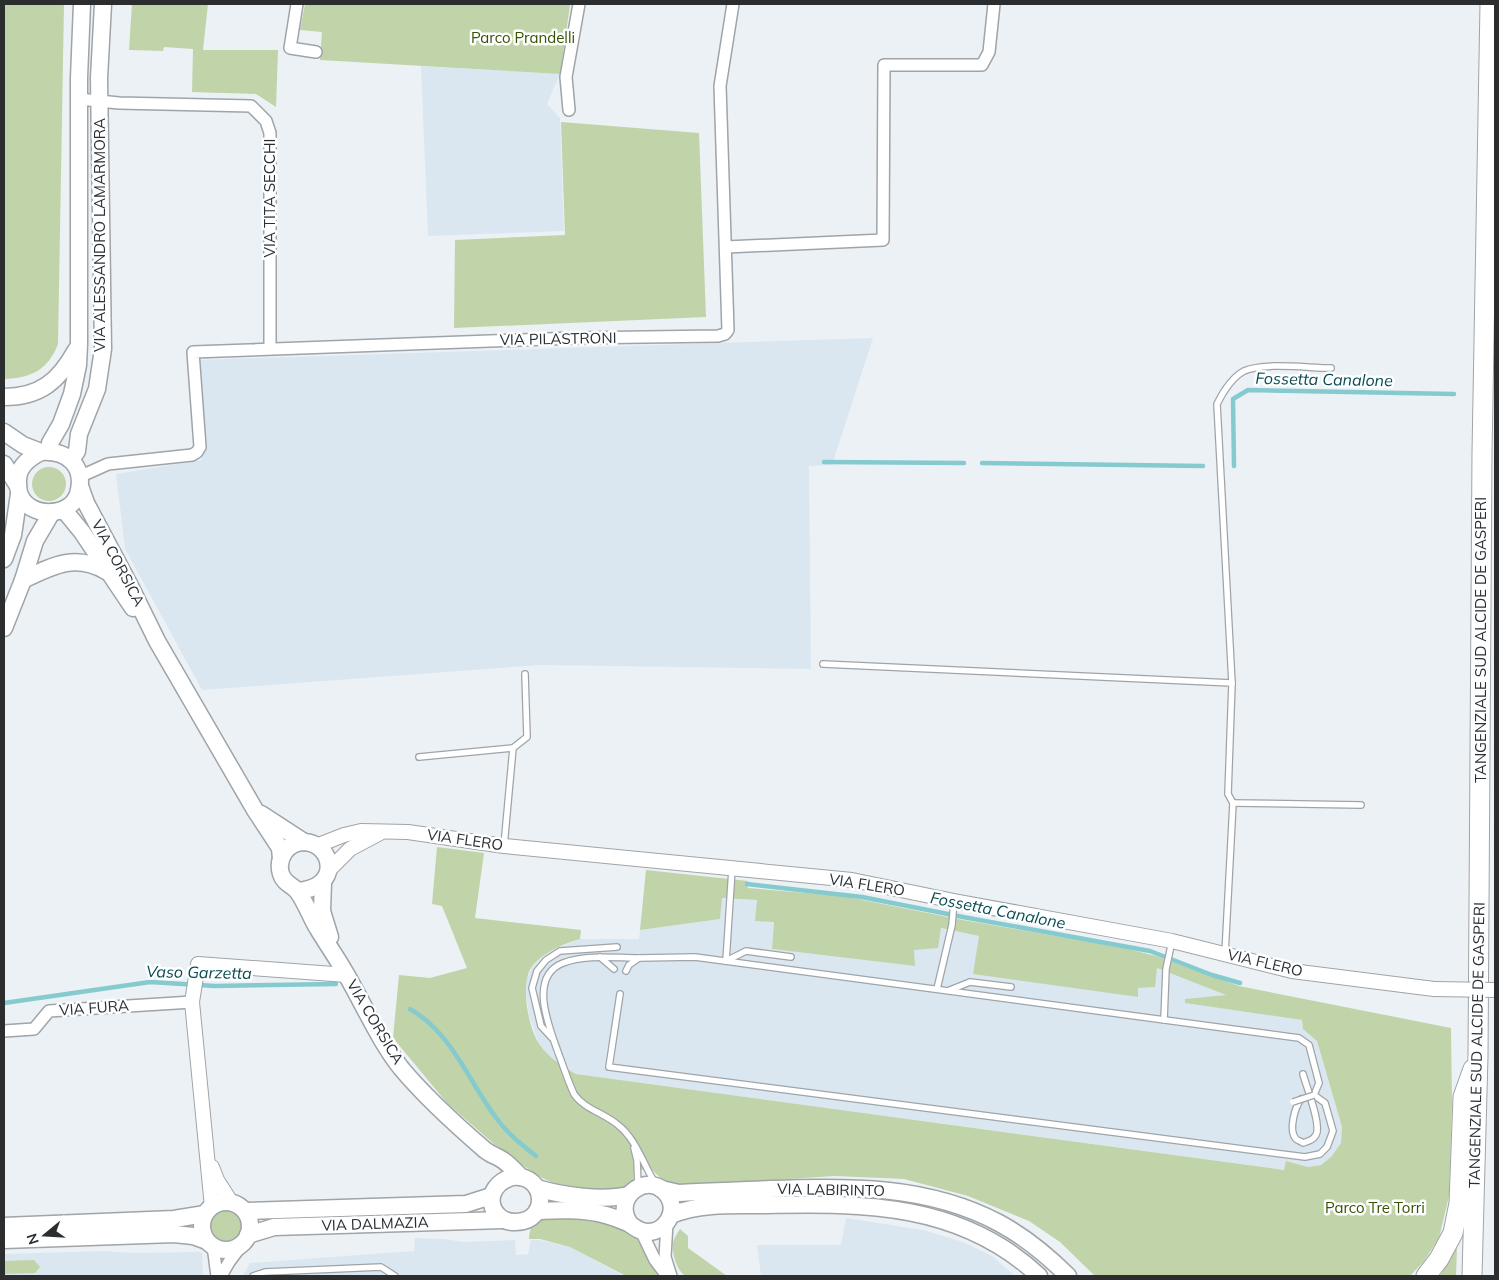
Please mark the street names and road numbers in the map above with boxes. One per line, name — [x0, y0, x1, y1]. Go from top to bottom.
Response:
street label: VIA ALESSANDRO LAMARMORA — [90, 118, 109, 352]
street label: VIA TITA SECCHI — [260, 139, 279, 257]
street label: VIA PILASTRONI — [499, 328, 617, 349]
street label: TANGENZIALE SUD ALCIDE DE GASPERI — [1471, 497, 1490, 783]
street label: VIA CORSICA — [88, 516, 149, 609]
street label: VIA FLERO — [426, 825, 504, 854]
street label: VIA FLERO — [828, 869, 906, 900]
street label: TANGENZIALE SUD ALCIDE DE GASPERI — [1465, 902, 1488, 1188]
street label: VIA FLERO — [1226, 945, 1305, 980]
street label: VIA CORSICA — [343, 976, 408, 1068]
street label: VIA FURA — [58, 996, 130, 1019]
street label: VIA LABIRINTO — [777, 1179, 885, 1200]
street label: VIA DALMAZIA — [321, 1212, 429, 1235]

